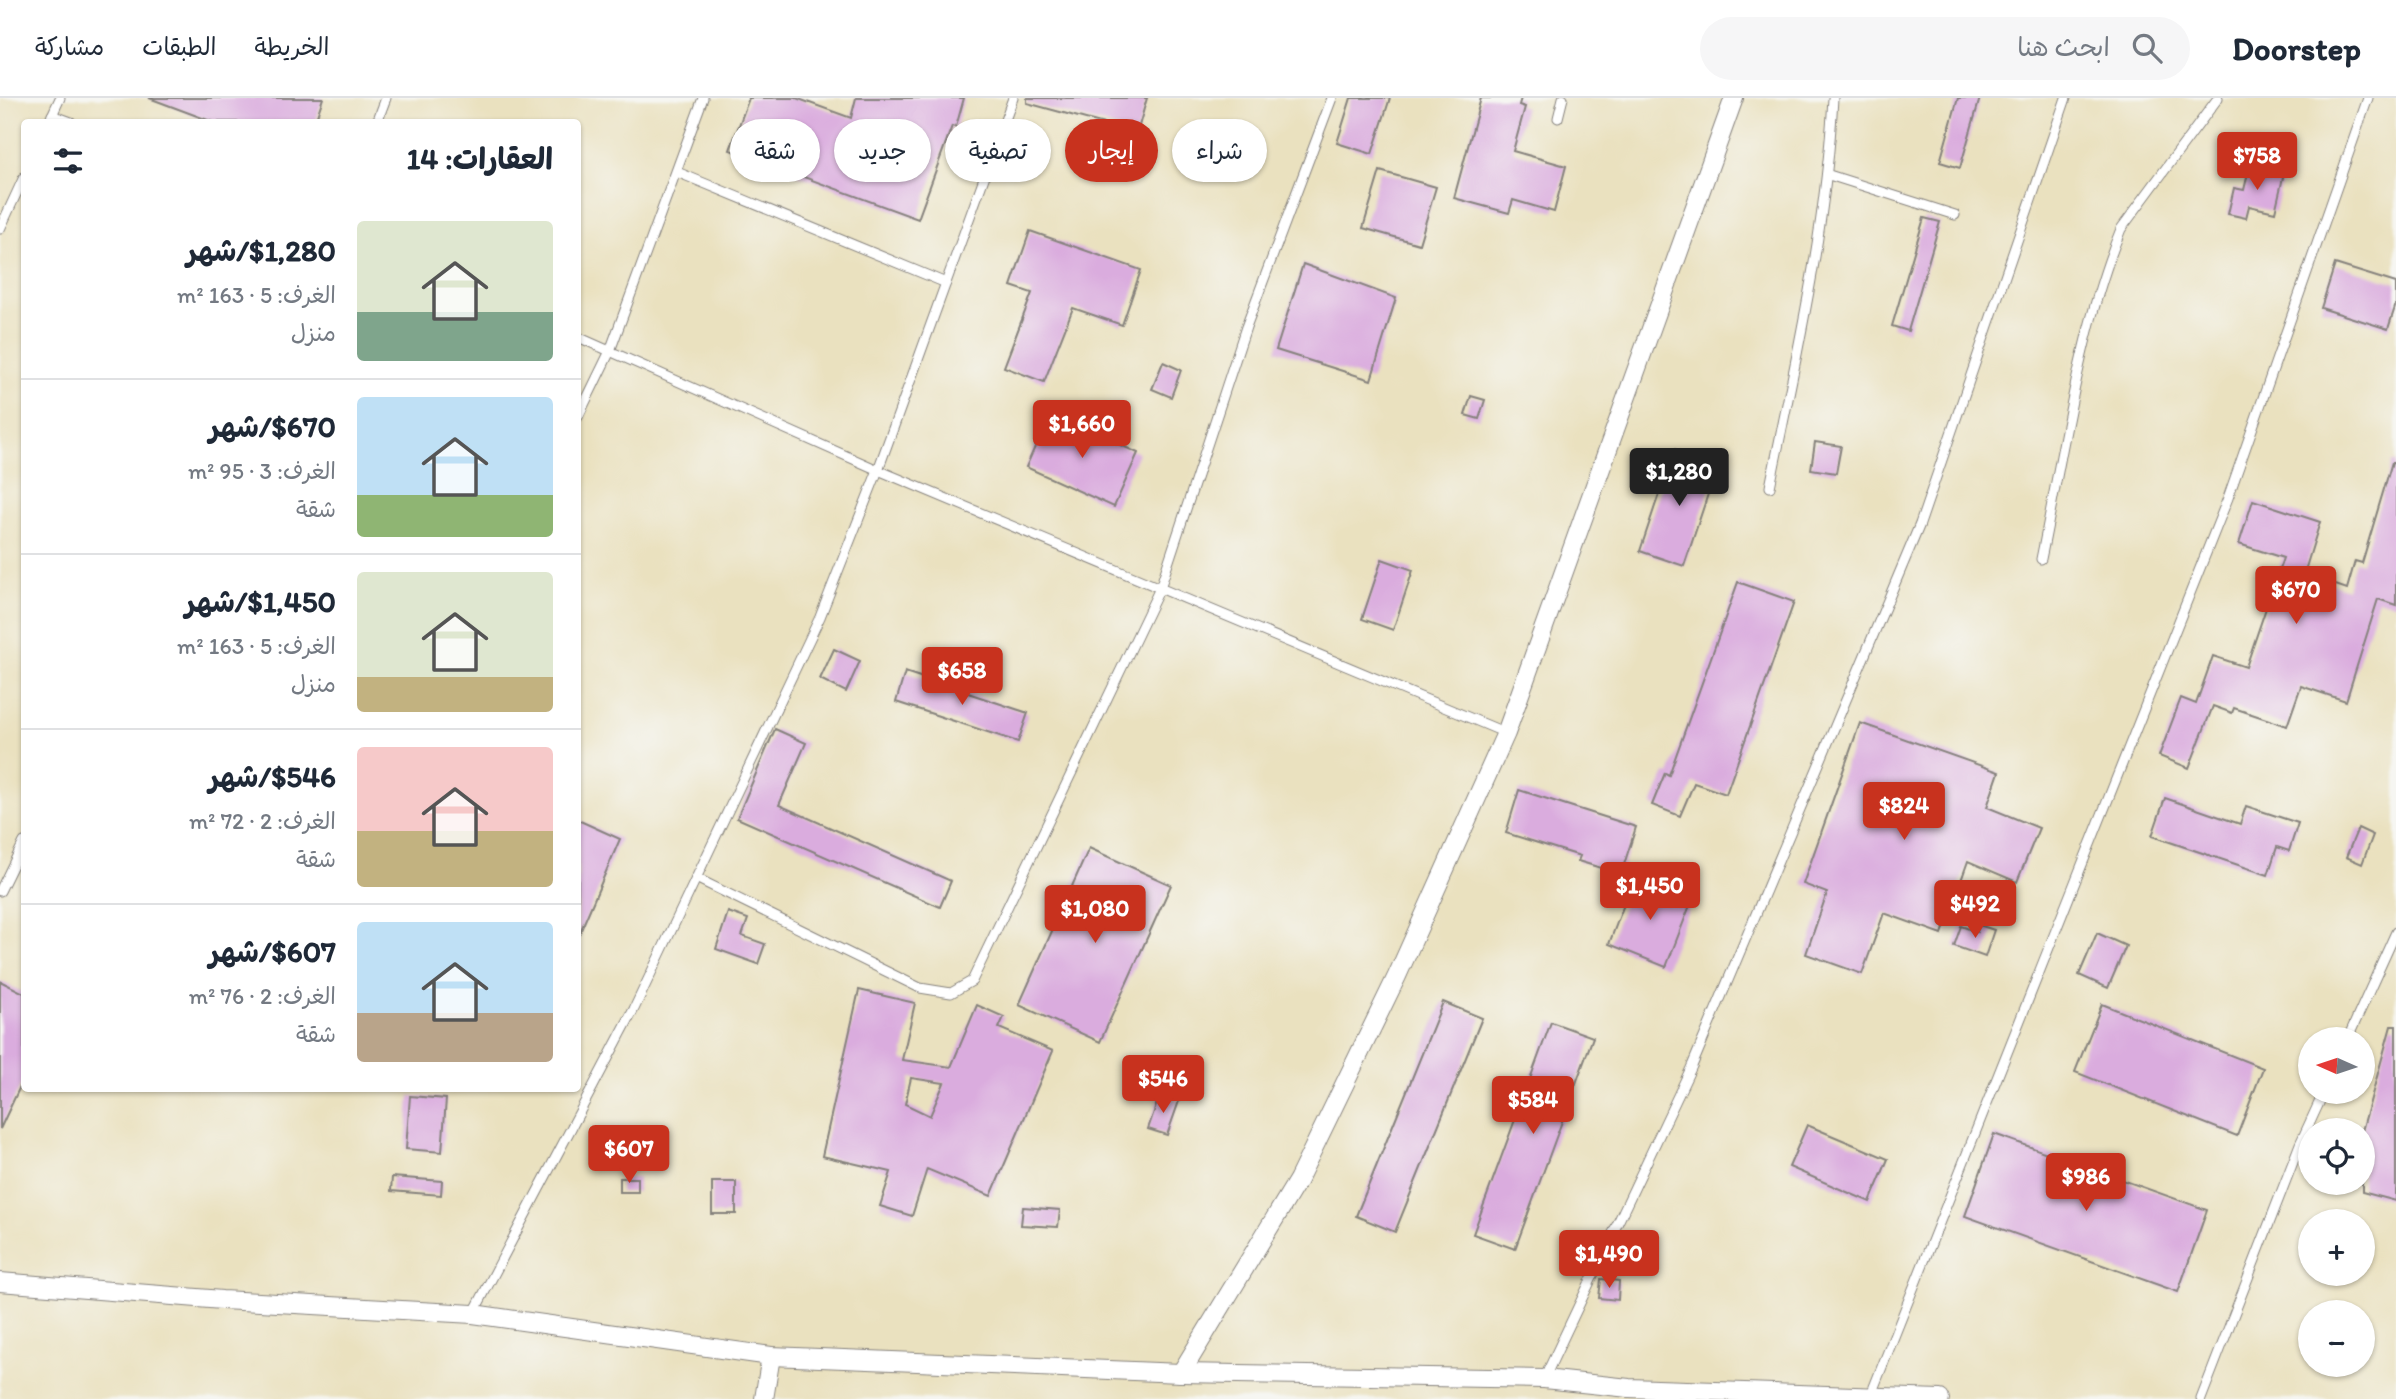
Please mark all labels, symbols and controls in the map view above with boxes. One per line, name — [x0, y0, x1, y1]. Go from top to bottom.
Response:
search box — [1700, 17, 2190, 80]
icon: search — [2128, 29, 2166, 67]
text: Doorstep — [2232, 29, 2361, 68]
text: ابحث هنا — [2017, 31, 2110, 63]
text: مشاركة — [35, 32, 104, 61]
text: الطبقات — [142, 32, 217, 61]
text: الخريطة — [255, 32, 329, 61]
chip: شقة — [730, 119, 820, 182]
chip: جديد — [834, 119, 931, 182]
chip: تصفية — [945, 119, 1051, 182]
chip: إيجار — [1065, 119, 1158, 182]
chip: شراء — [1172, 119, 1267, 182]
pin: $758 — [2216, 132, 2298, 192]
text: العقارات: 14 — [406, 140, 553, 177]
text: $758 — [2233, 141, 2281, 169]
icon: filters — [49, 142, 87, 180]
text: $1,280/شهر — [187, 232, 336, 269]
icon: home — [413, 249, 497, 333]
text: الغرف: 5 · 163 m² — [177, 281, 336, 309]
text: منزل — [291, 319, 336, 347]
pin: $1,660 — [1025, 400, 1139, 460]
text: $670/شهر — [209, 408, 336, 445]
text: $1,660 — [1049, 409, 1115, 437]
icon: home — [413, 425, 497, 509]
pin: $1,280 — [1622, 448, 1736, 508]
text: الغرف: 3 · 95 m² — [188, 457, 336, 485]
text: $1,280 — [1646, 457, 1712, 485]
text: شقة — [296, 495, 336, 523]
pin: $670 — [2255, 566, 2337, 626]
text: $670 — [2271, 575, 2321, 603]
text: $1,450/شهر — [185, 583, 336, 620]
icon: home — [413, 600, 497, 684]
text: الغرف: 5 · 163 m² — [177, 632, 336, 660]
pin: $658 — [921, 648, 1003, 707]
text: $658 — [938, 656, 986, 684]
text: منزل — [291, 670, 336, 698]
text: $546/شهر — [209, 758, 336, 795]
icon: home — [413, 775, 497, 859]
pin: $824 — [1863, 782, 1945, 842]
text: $824 — [1879, 791, 1929, 819]
text: الغرف: 2 · 72 m² — [189, 807, 336, 835]
text: شقة — [296, 845, 336, 873]
pin: $1,450 — [1593, 862, 1707, 922]
text: $1,450 — [1616, 871, 1684, 899]
pin: $492 — [1934, 880, 2016, 940]
pin: $1,080 — [1038, 886, 1152, 945]
text: $492 — [1950, 889, 2000, 917]
text: $1,080 — [1061, 894, 1129, 922]
text: $607/شهر — [209, 933, 336, 970]
icon: home — [413, 950, 497, 1034]
text: الغرف: 2 · 76 m² — [189, 982, 336, 1010]
text: شقة — [296, 1020, 336, 1048]
north arrow — [2298, 1027, 2375, 1104]
map controls — [2298, 1027, 2375, 1377]
pin: $546 — [1122, 1056, 1204, 1115]
text: $546 — [1138, 1064, 1188, 1092]
pin: $584 — [1492, 1076, 1574, 1136]
text: $584 — [1508, 1085, 1558, 1113]
button: locate — [2298, 1118, 2375, 1195]
pin: $607 — [588, 1126, 670, 1185]
text: $607 — [604, 1134, 654, 1162]
pin: $986 — [2045, 1154, 2127, 1213]
text: $986 — [2062, 1162, 2110, 1190]
button: + — [2298, 1209, 2375, 1286]
pin: $1,490 — [1552, 1230, 1666, 1290]
text: $1,490 — [1575, 1239, 1643, 1267]
button: − — [2298, 1300, 2375, 1377]

